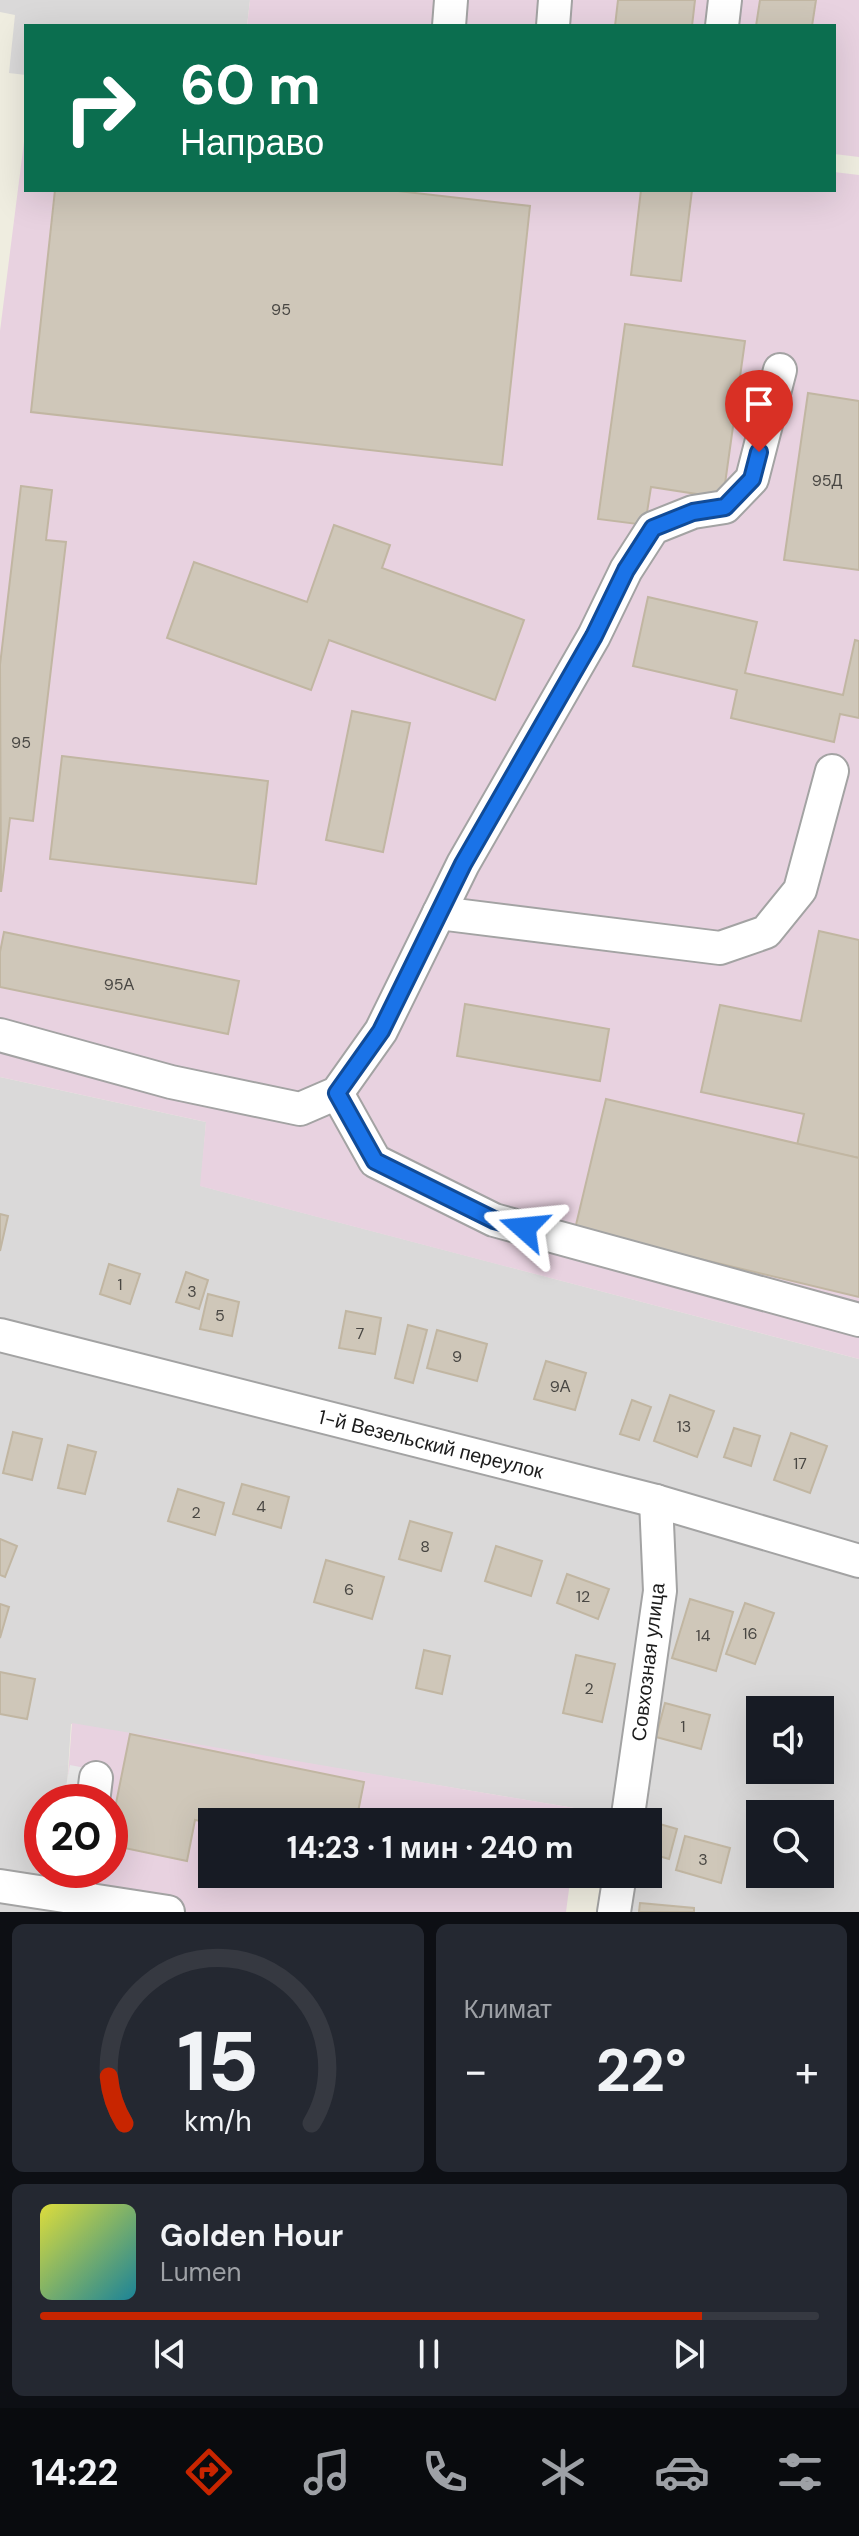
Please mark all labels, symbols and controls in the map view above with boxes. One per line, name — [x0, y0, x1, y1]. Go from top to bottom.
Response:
text: 60 m — [180, 48, 321, 121]
icon: right — [48, 56, 152, 160]
text: Направо — [180, 119, 324, 166]
house number: 95 — [271, 299, 291, 320]
pin — [725, 370, 793, 452]
icon: arrive — [737, 382, 781, 426]
house number: 95Д — [812, 470, 842, 491]
house number: 95 — [11, 732, 31, 753]
house number: 95А — [104, 974, 135, 995]
position arrow — [482, 1186, 566, 1270]
house number: 1 — [118, 1274, 123, 1295]
house number: 3 — [187, 1281, 197, 1302]
house number: 5 — [215, 1305, 225, 1326]
house number: 7 — [356, 1323, 364, 1344]
house number: 9 — [452, 1346, 462, 1367]
house number: 9А — [550, 1376, 571, 1397]
street label: 1-й Везельский переулок — [316, 1403, 546, 1485]
house number: 13 — [677, 1416, 691, 1437]
house number: 17 — [793, 1453, 807, 1474]
house number: 4 — [256, 1496, 266, 1517]
house number: 2 — [191, 1502, 201, 1523]
house number: 8 — [420, 1536, 430, 1557]
house number: 6 — [344, 1579, 354, 1600]
street label: Совхозная улица — [625, 1580, 671, 1743]
house number: 12 — [576, 1586, 590, 1607]
house number: 16 — [742, 1623, 758, 1644]
house number: 14 — [696, 1625, 711, 1646]
house number: 2 — [584, 1678, 594, 1699]
map controls — [746, 1696, 834, 1888]
button: sound — [746, 1696, 834, 1784]
house number: 1 — [681, 1716, 686, 1737]
speed limit sign: 20 — [24, 1784, 128, 1888]
button: search — [746, 1800, 834, 1888]
text: 14:23 · 1 мин · 240 m — [287, 1828, 573, 1867]
house number: 3 — [698, 1849, 708, 1870]
text: Климат — [464, 1992, 552, 2026]
text: 15 — [177, 2007, 259, 2116]
text: 22° — [596, 2031, 687, 2110]
text: − — [464, 2042, 488, 2100]
text: + — [795, 2042, 819, 2100]
text: km/h — [184, 2103, 252, 2140]
text: Golden Hour — [160, 2216, 343, 2255]
text: Lumen — [160, 2255, 241, 2289]
icon: previous — [148, 2332, 192, 2376]
icon: pause — [407, 2332, 451, 2376]
icon: next — [667, 2332, 711, 2376]
icon: directions — [181, 2444, 237, 2500]
icon: music — [299, 2444, 355, 2500]
icon: phone — [417, 2444, 473, 2500]
icon: climate — [535, 2444, 591, 2500]
icon: car — [654, 2444, 710, 2500]
icon: filters — [772, 2444, 828, 2500]
text: 14:22 — [31, 2449, 118, 2496]

